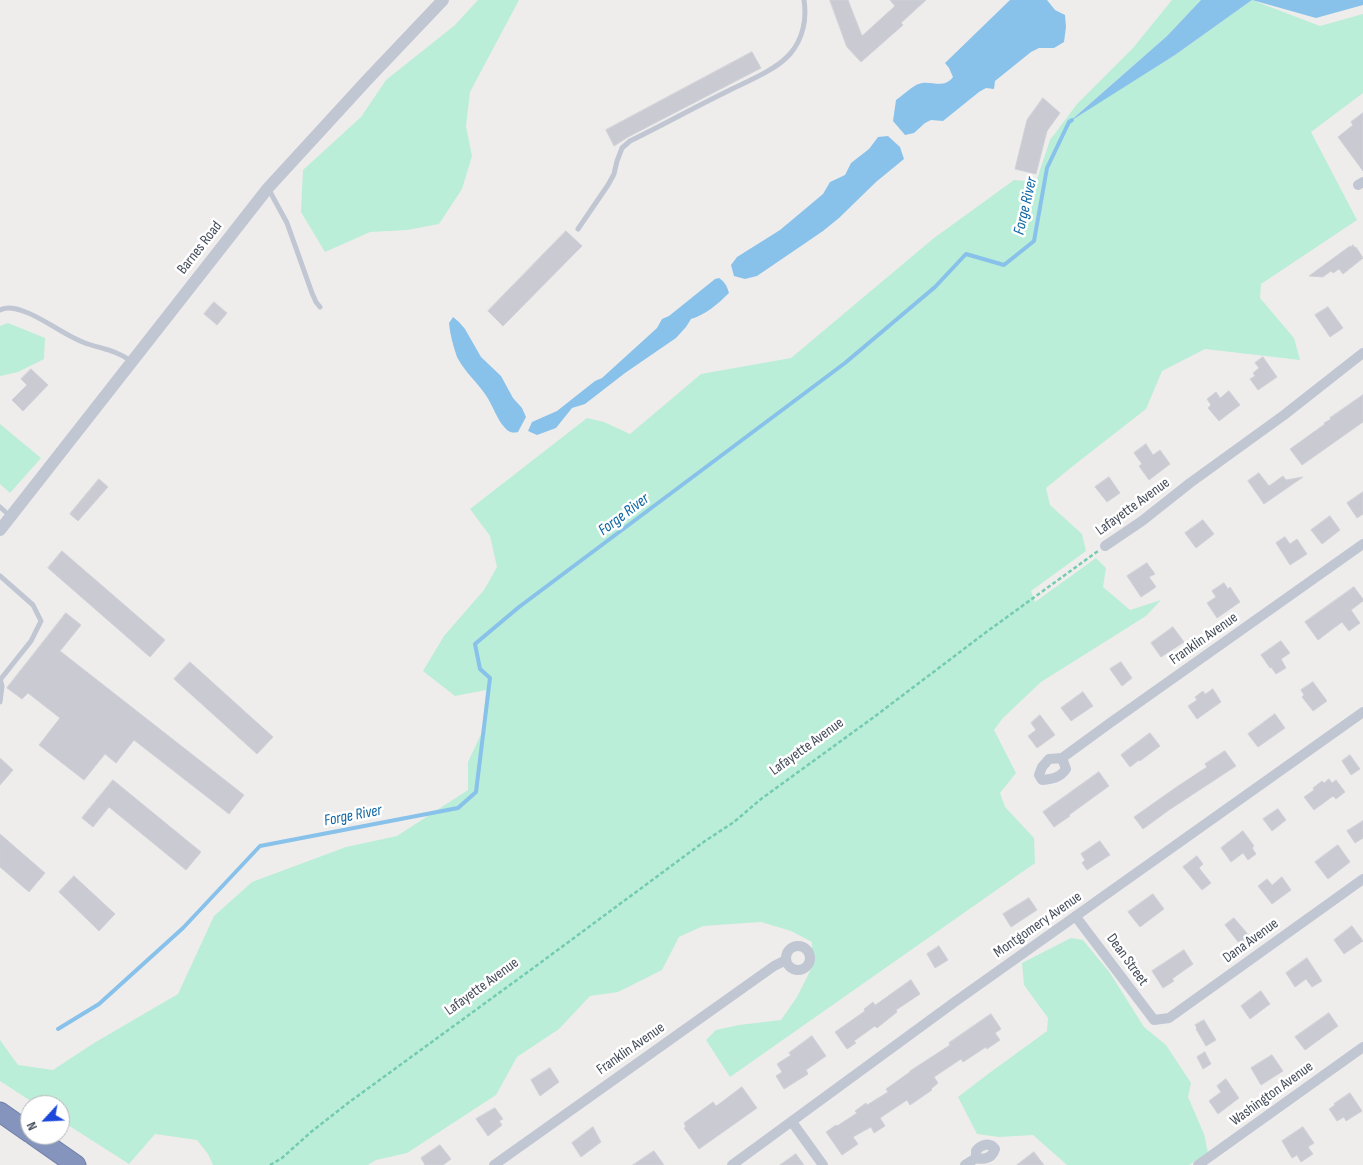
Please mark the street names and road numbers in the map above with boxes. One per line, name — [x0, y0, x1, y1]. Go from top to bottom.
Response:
street label: Barnes Road — [174, 218, 226, 278]
street label: Lafayette Avenue — [1093, 474, 1173, 540]
street label: Franklin Avenue — [1166, 609, 1242, 669]
street label: Lafayette Avenue — [767, 714, 847, 780]
street label: Montgomery Avenue — [991, 888, 1085, 962]
street label: Dana Avenue — [1220, 915, 1282, 967]
street label: Dean Street — [1102, 931, 1152, 989]
street label: Lafayette Avenue — [442, 954, 522, 1020]
street label: Franklin Avenue — [593, 1019, 669, 1079]
street label: Washington Avenue — [1227, 1058, 1317, 1130]

